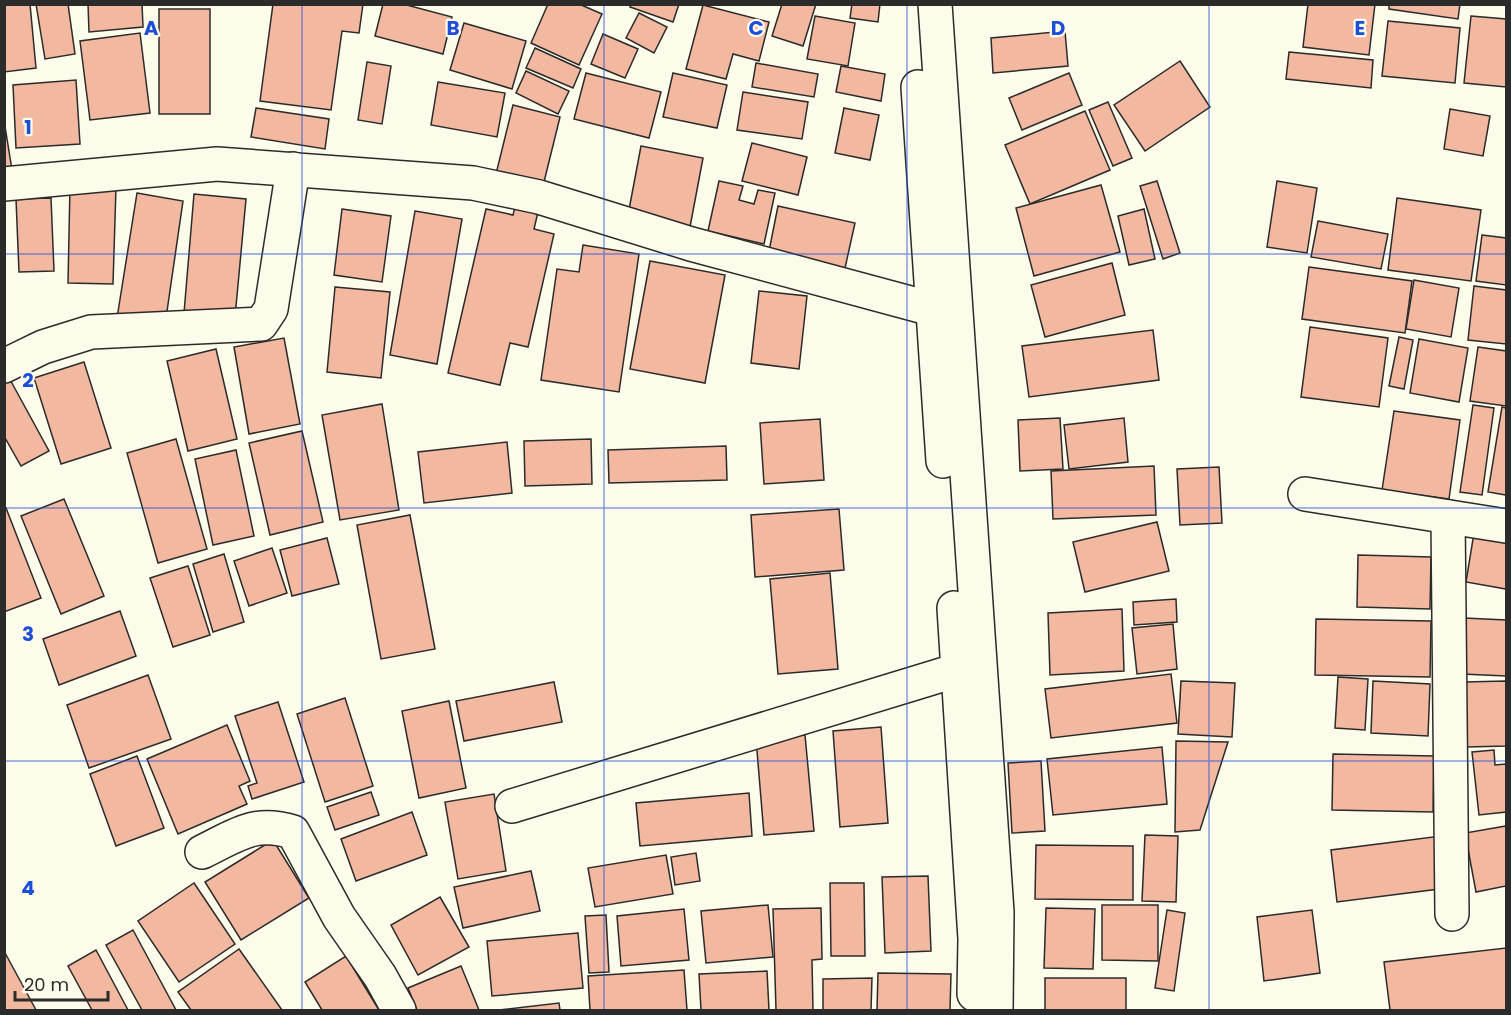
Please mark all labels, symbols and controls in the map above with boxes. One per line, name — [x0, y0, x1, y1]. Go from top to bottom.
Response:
text: A — [144, 14, 159, 42]
text: B — [446, 14, 460, 42]
text: C — [748, 14, 764, 42]
text: D — [1051, 14, 1065, 42]
text: E — [1355, 14, 1365, 42]
text: 1 — [24, 113, 32, 141]
text: 2 — [22, 366, 34, 394]
text: 3 — [22, 620, 34, 648]
text: 4 — [21, 874, 35, 902]
scale bar — [15, 964, 108, 1002]
text: 20 m — [24, 972, 69, 997]

